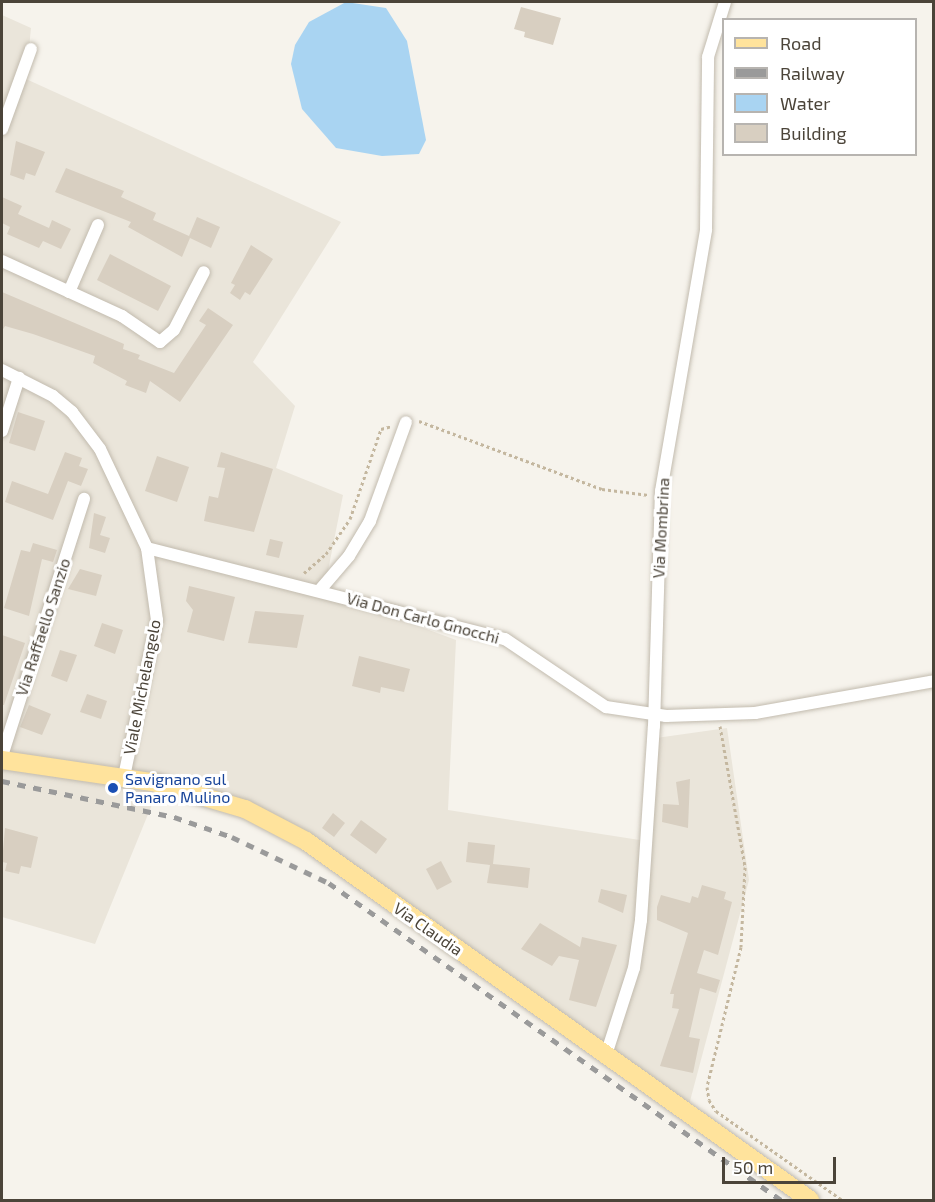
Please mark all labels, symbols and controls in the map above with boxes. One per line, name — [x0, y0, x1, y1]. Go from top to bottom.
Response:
legend — [722, 18, 917, 156]
text: Road — [780, 32, 821, 54]
text: Railway — [780, 62, 845, 84]
text: Water — [780, 92, 830, 114]
text: Building — [780, 122, 847, 144]
street label: Via Mombrina — [649, 477, 673, 579]
street label: Via Raffaello Sanzio — [12, 556, 74, 698]
street label: Via Don Carlo Gnocchi — [344, 588, 502, 648]
street label: Viale Michelangelo — [119, 618, 165, 756]
place label: Savignano sul Panaro Mulino — [125, 769, 230, 807]
marker: Savignano sul Panaro Mulino — [106, 781, 120, 795]
street label: Via Claudia — [390, 898, 466, 960]
scale bar — [725, 1145, 839, 1183]
text: 50 m — [733, 1156, 773, 1178]

